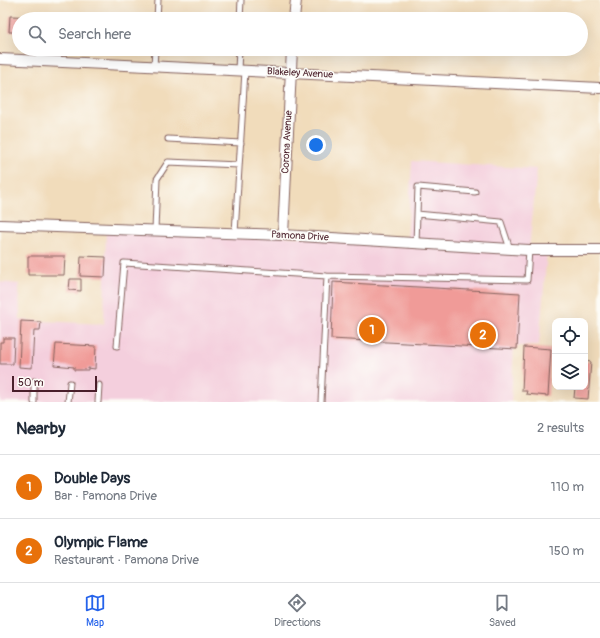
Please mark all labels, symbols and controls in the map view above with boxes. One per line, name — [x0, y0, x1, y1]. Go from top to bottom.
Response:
search box — [12, 12, 588, 56]
icon: search — [26, 23, 48, 45]
text: Search here — [58, 25, 131, 44]
street label: Blakeley Avenue — [267, 65, 333, 81]
street label: Corona Avenue — [279, 110, 295, 174]
your location — [306, 135, 326, 155]
street label: Pamona Drive — [271, 228, 329, 244]
pin: 1 — [359, 315, 385, 345]
map controls — [552, 318, 588, 390]
button: locate — [552, 318, 588, 354]
pin: 2 — [470, 320, 496, 350]
button: layers — [552, 354, 588, 390]
scale bar — [12, 374, 97, 393]
text: 50 m — [18, 376, 44, 389]
text: Nearby — [16, 418, 65, 439]
text: 2 results — [537, 420, 584, 436]
text: Double Days — [54, 469, 130, 488]
text: 1 — [26, 479, 32, 495]
text: 110 m — [551, 479, 584, 495]
text: Bar · Pamona Drive — [54, 488, 157, 504]
text: Olympic Flame — [54, 533, 148, 552]
text: 2 — [25, 543, 33, 559]
text: 150 m — [549, 543, 584, 559]
text: Restaurant · Pamona Drive — [54, 552, 199, 568]
tab: Map — [84, 592, 106, 629]
tab: Directions — [274, 592, 321, 629]
tab: Saved — [489, 592, 516, 629]

